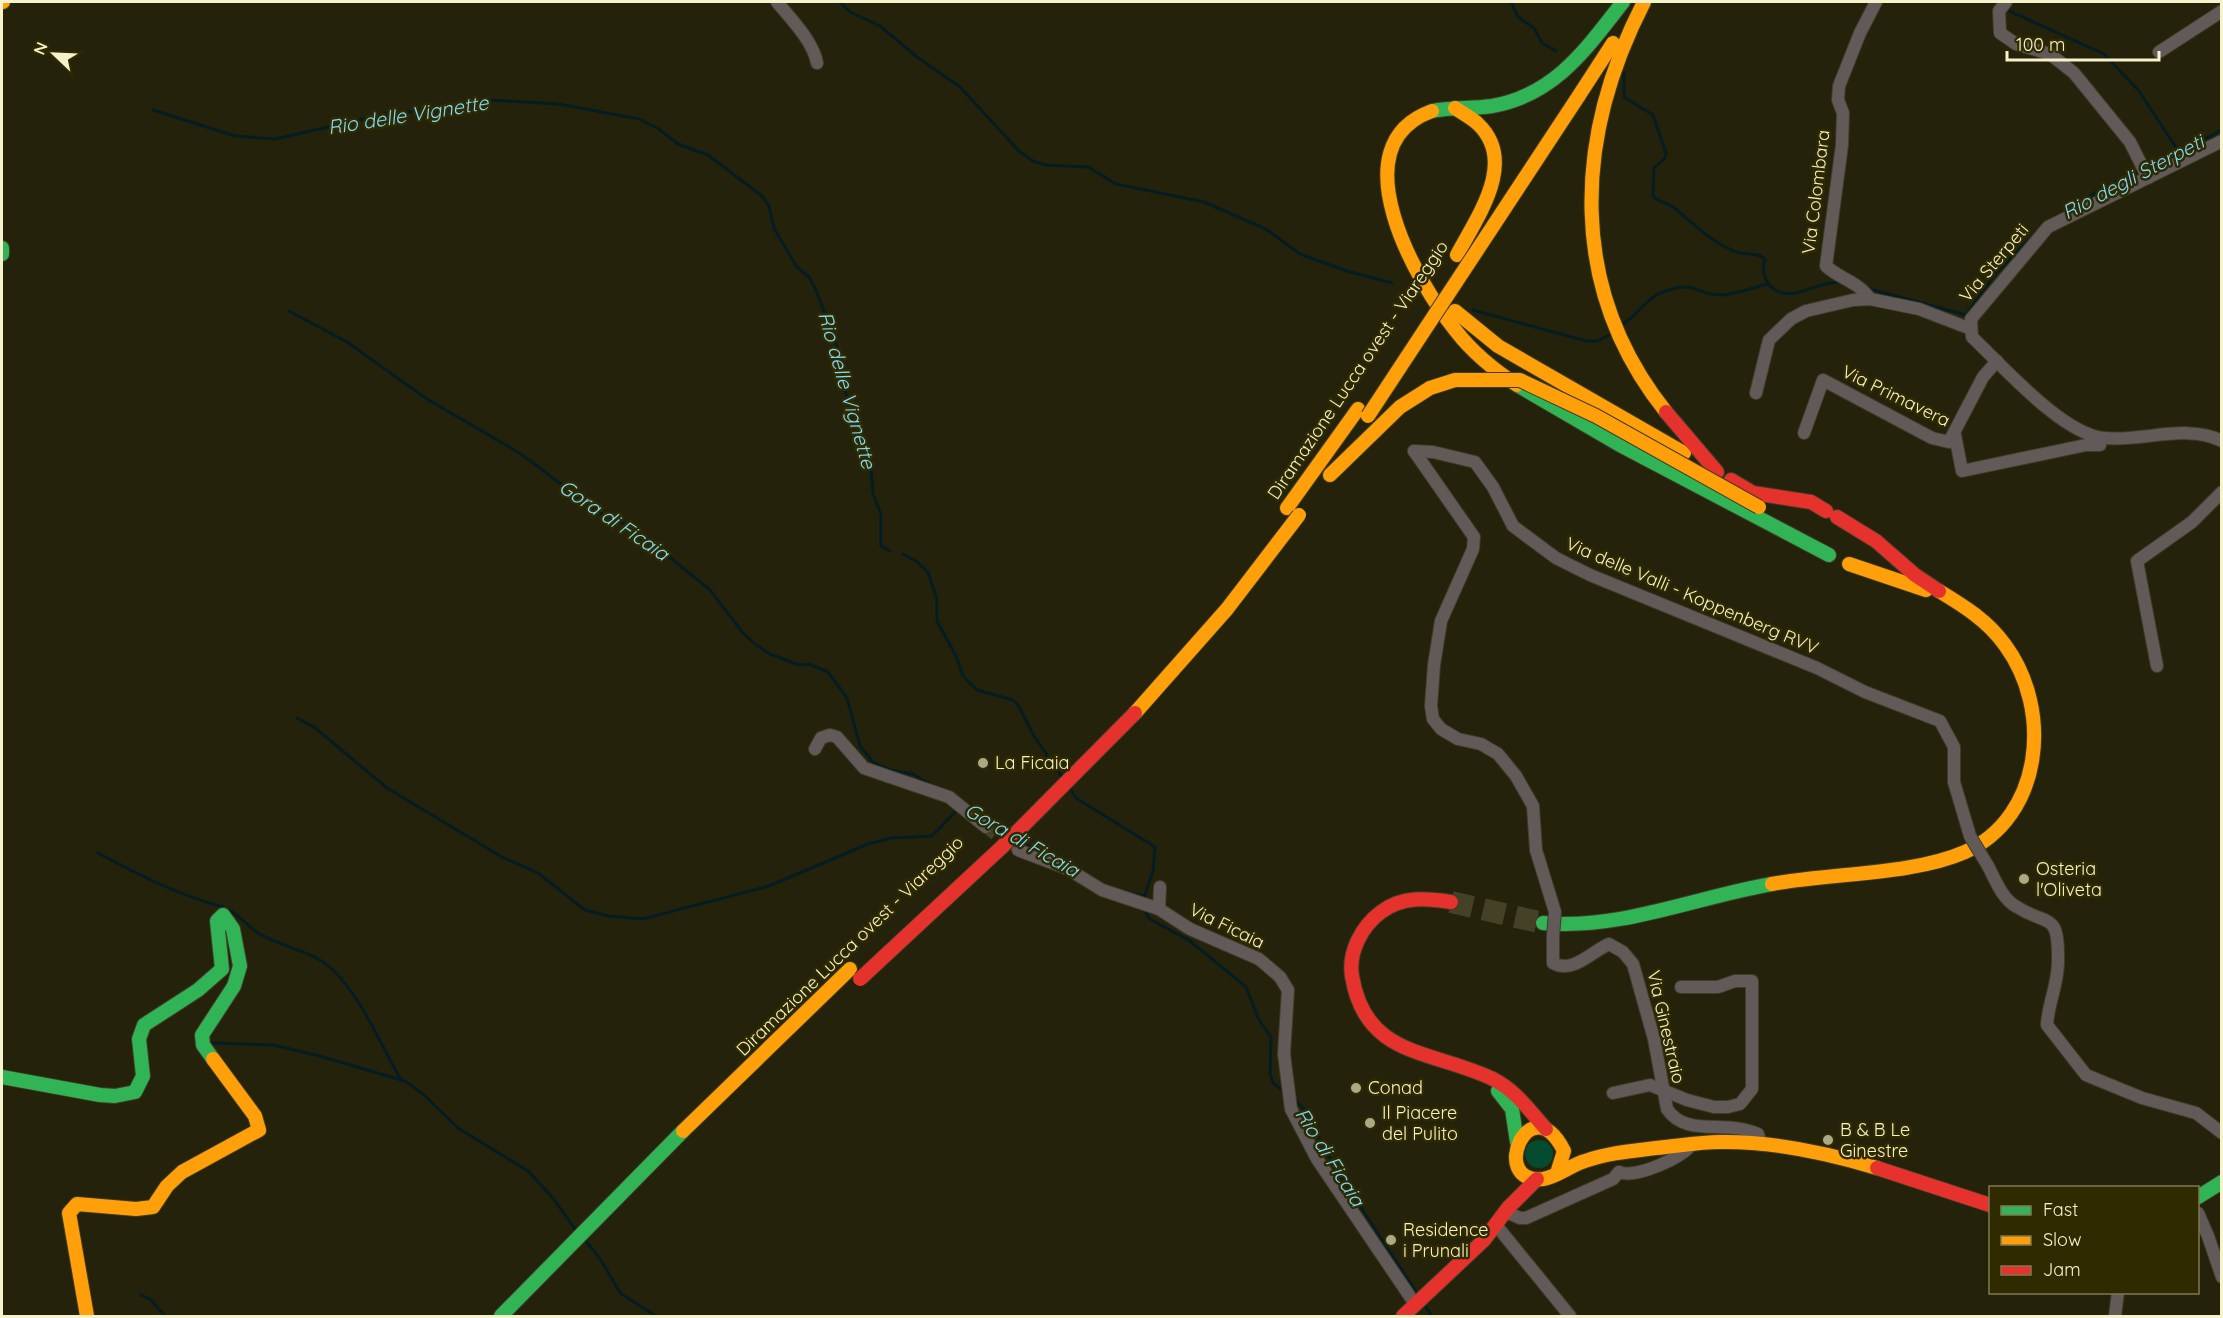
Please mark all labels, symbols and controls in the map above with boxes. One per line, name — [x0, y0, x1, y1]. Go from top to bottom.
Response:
north arrow — [24, 24, 84, 84]
scale bar — [2007, 24, 2158, 62]
text: 100 m — [2016, 33, 2065, 56]
text: N — [29, 39, 52, 57]
water label: Rio delle Vignette — [326, 89, 491, 140]
water label: Rio degli Sterpeti — [2058, 127, 2210, 224]
street label: Via Colombara — [1796, 129, 1835, 255]
street label: Via Sterpeti — [1954, 219, 2033, 307]
street label: Diramazione Lucca ovest - Viareggio — [1262, 236, 1453, 503]
water label: Rio delle Vignette — [813, 309, 882, 472]
street label: Via Primavera — [1838, 359, 1954, 432]
water label: Gora di Ficaia — [554, 474, 676, 567]
street label: Via delle Valli - Koppenberg RVV — [1562, 532, 1822, 659]
place label: La Ficaia — [995, 751, 1069, 774]
marker: La Ficaia — [976, 756, 990, 770]
water label: Gora di Ficaia — [961, 797, 1085, 883]
street label: Diramazione Lucca ovest - Viareggio — [731, 831, 968, 1061]
place label: Osteria l'Oliveta — [2036, 857, 2102, 901]
marker: Osteria l'Oliveta — [2017, 872, 2031, 886]
street label: Via Ficaia — [1186, 898, 1269, 954]
street label: Via Ginestraio — [1642, 968, 1691, 1086]
place label: Conad — [1368, 1076, 1423, 1099]
marker: Conad — [1349, 1081, 1363, 1095]
place label: Il Piacere del Pulito — [1382, 1101, 1458, 1145]
water label: Rio di Ficaia — [1290, 1103, 1372, 1212]
marker: Il Piacere del Pulito — [1363, 1116, 1377, 1130]
place label: B & B Le Ginestre — [1840, 1118, 1910, 1162]
marker: B & B Le Ginestre — [1821, 1133, 1835, 1147]
legend — [1989, 1186, 2199, 1294]
text: Fast — [2043, 1198, 2078, 1221]
place label: Residence i Prunali — [1403, 1218, 1488, 1262]
text: Slow — [2043, 1228, 2081, 1251]
marker: Residence i Prunali — [1384, 1233, 1398, 1247]
text: Jam — [2043, 1258, 2081, 1281]

